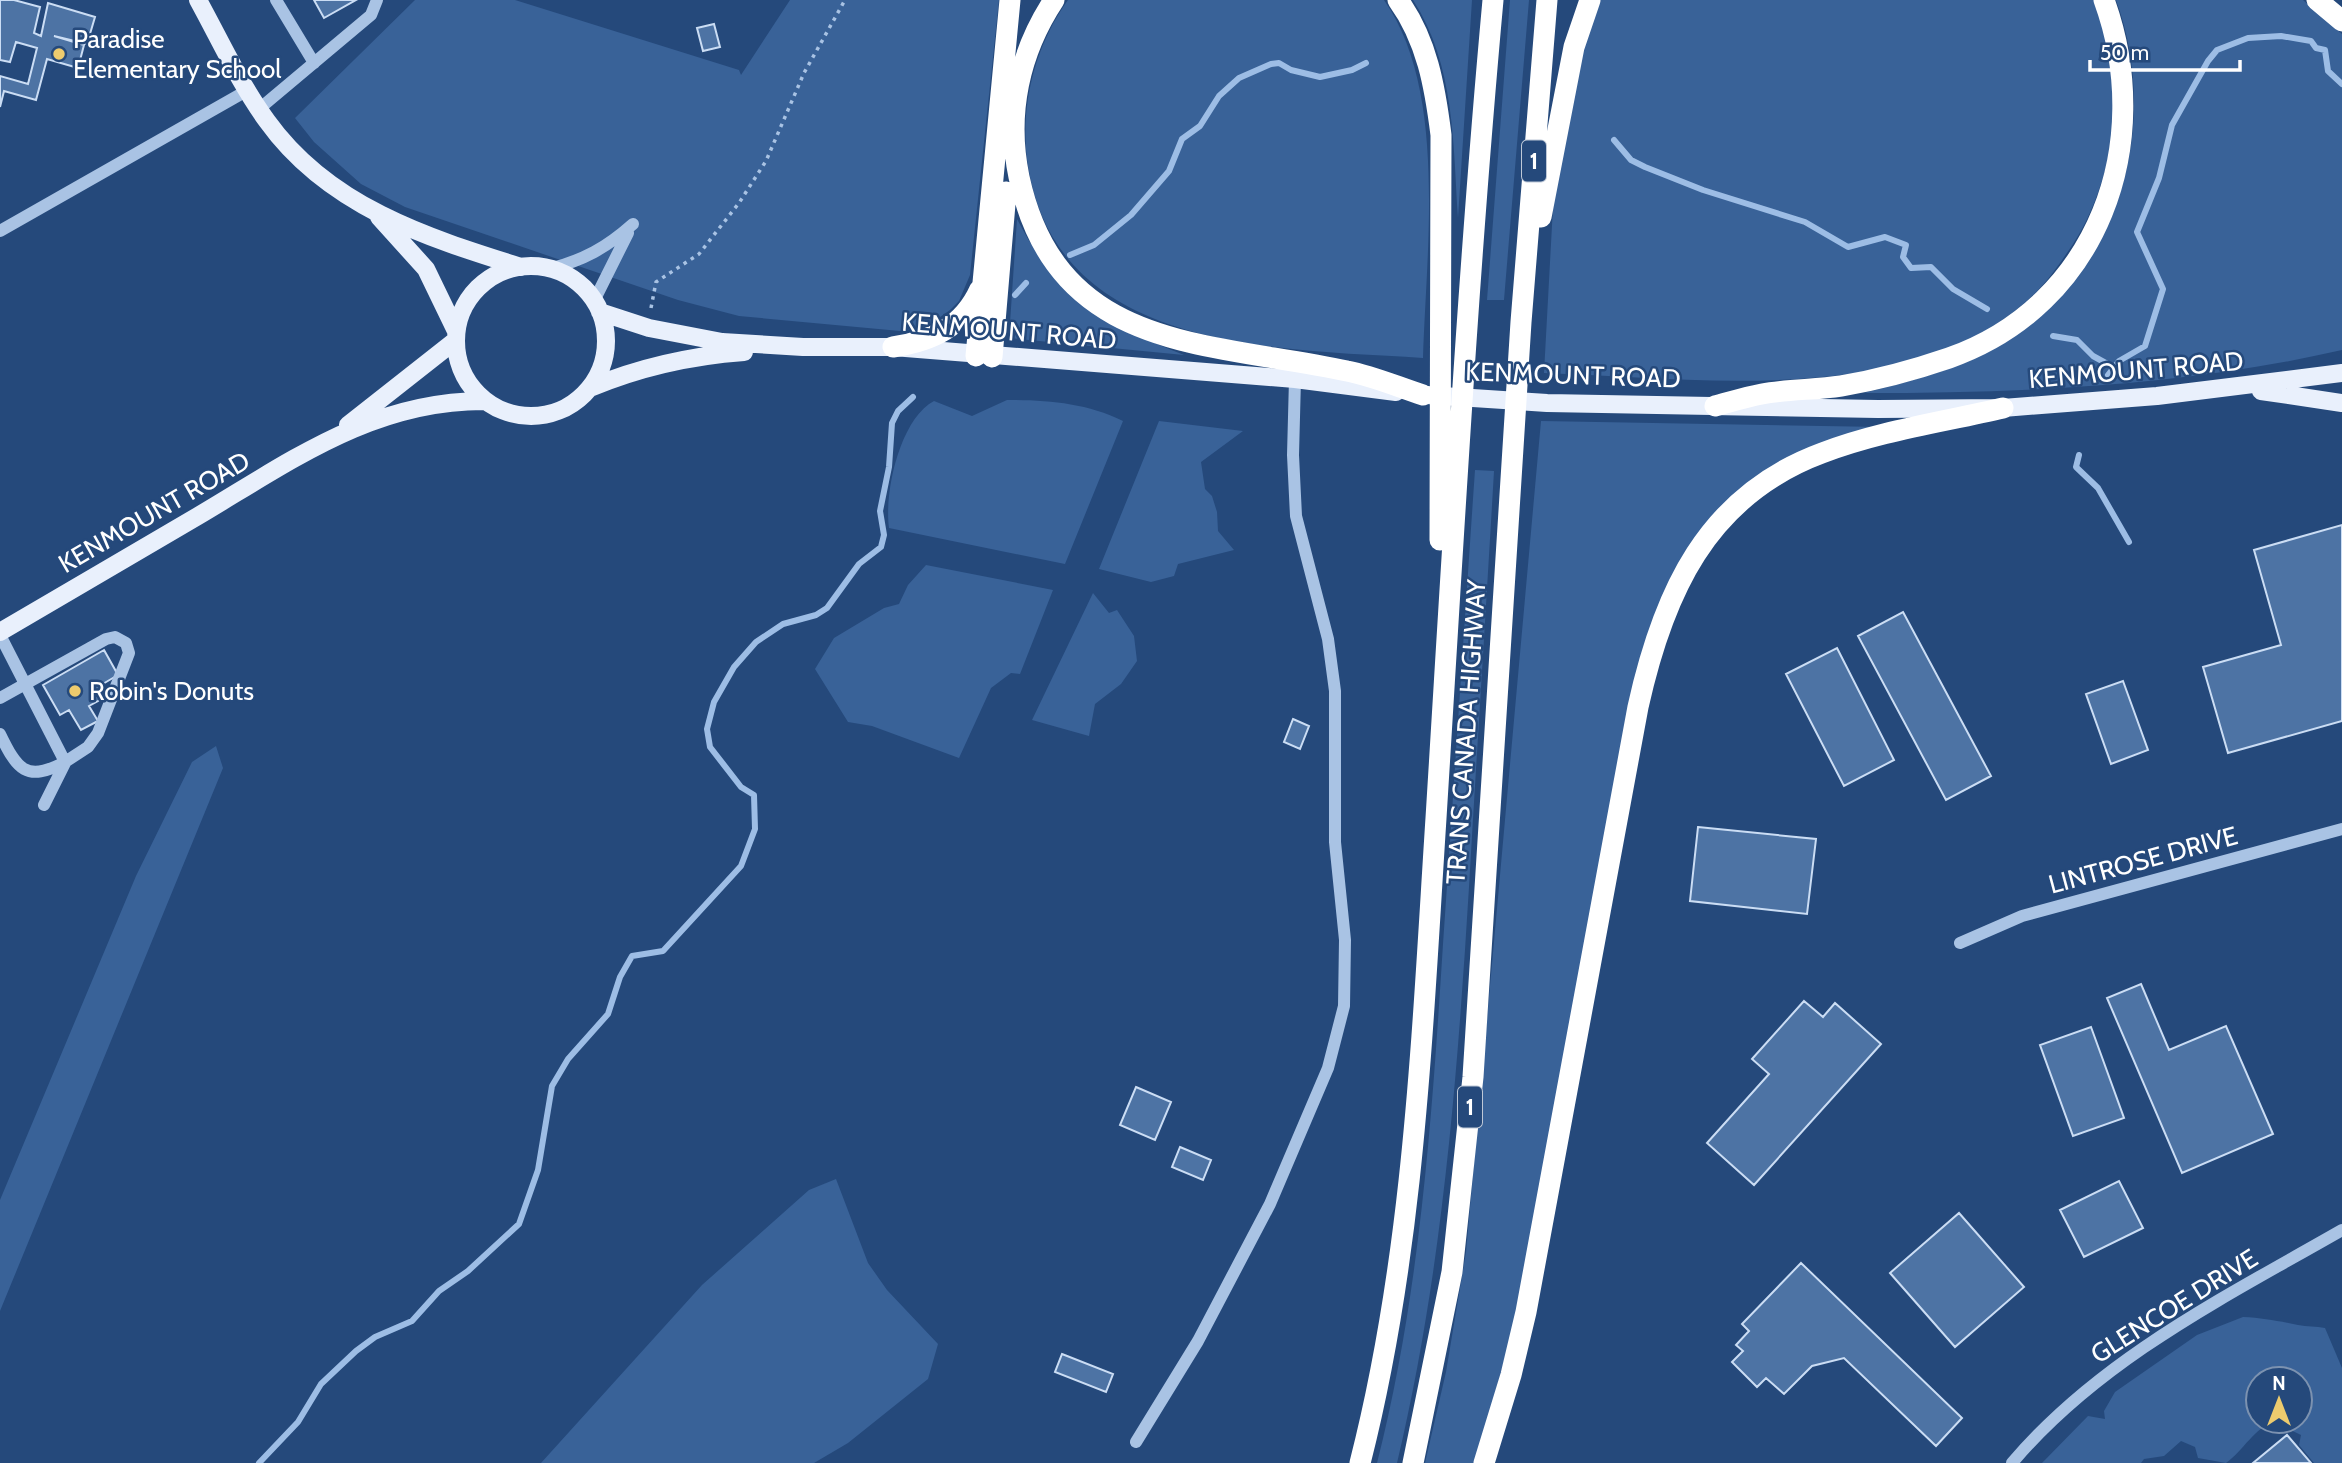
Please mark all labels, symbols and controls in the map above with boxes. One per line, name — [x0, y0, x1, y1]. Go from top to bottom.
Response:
place label: Paradise Elementary School — [73, 23, 281, 85]
scale bar — [2090, 28, 2240, 72]
text: 50 m — [2100, 40, 2149, 65]
marker: Paradise Elementary School — [51, 46, 67, 62]
road number: 1 — [1522, 140, 1546, 182]
street label: KENMOUNT ROAD — [900, 306, 1118, 356]
street label: KENMOUNT ROAD — [2027, 345, 2245, 395]
street label: KENMOUNT ROAD — [1465, 355, 1681, 395]
street label: KENMOUNT ROAD — [53, 444, 255, 580]
street label: TRANS CANADA HIGHWAY — [1439, 578, 1493, 885]
place label: Robin's Donuts — [89, 675, 254, 707]
marker: Robin's Donuts — [67, 683, 83, 699]
street label: LINTROSE DRIVE — [2045, 819, 2241, 901]
road number: 1 — [1458, 1086, 1482, 1128]
street label: GLENCOE DRIVE — [2085, 1242, 2263, 1370]
north arrow — [2244, 1365, 2314, 1435]
text: N — [2272, 1372, 2286, 1395]

